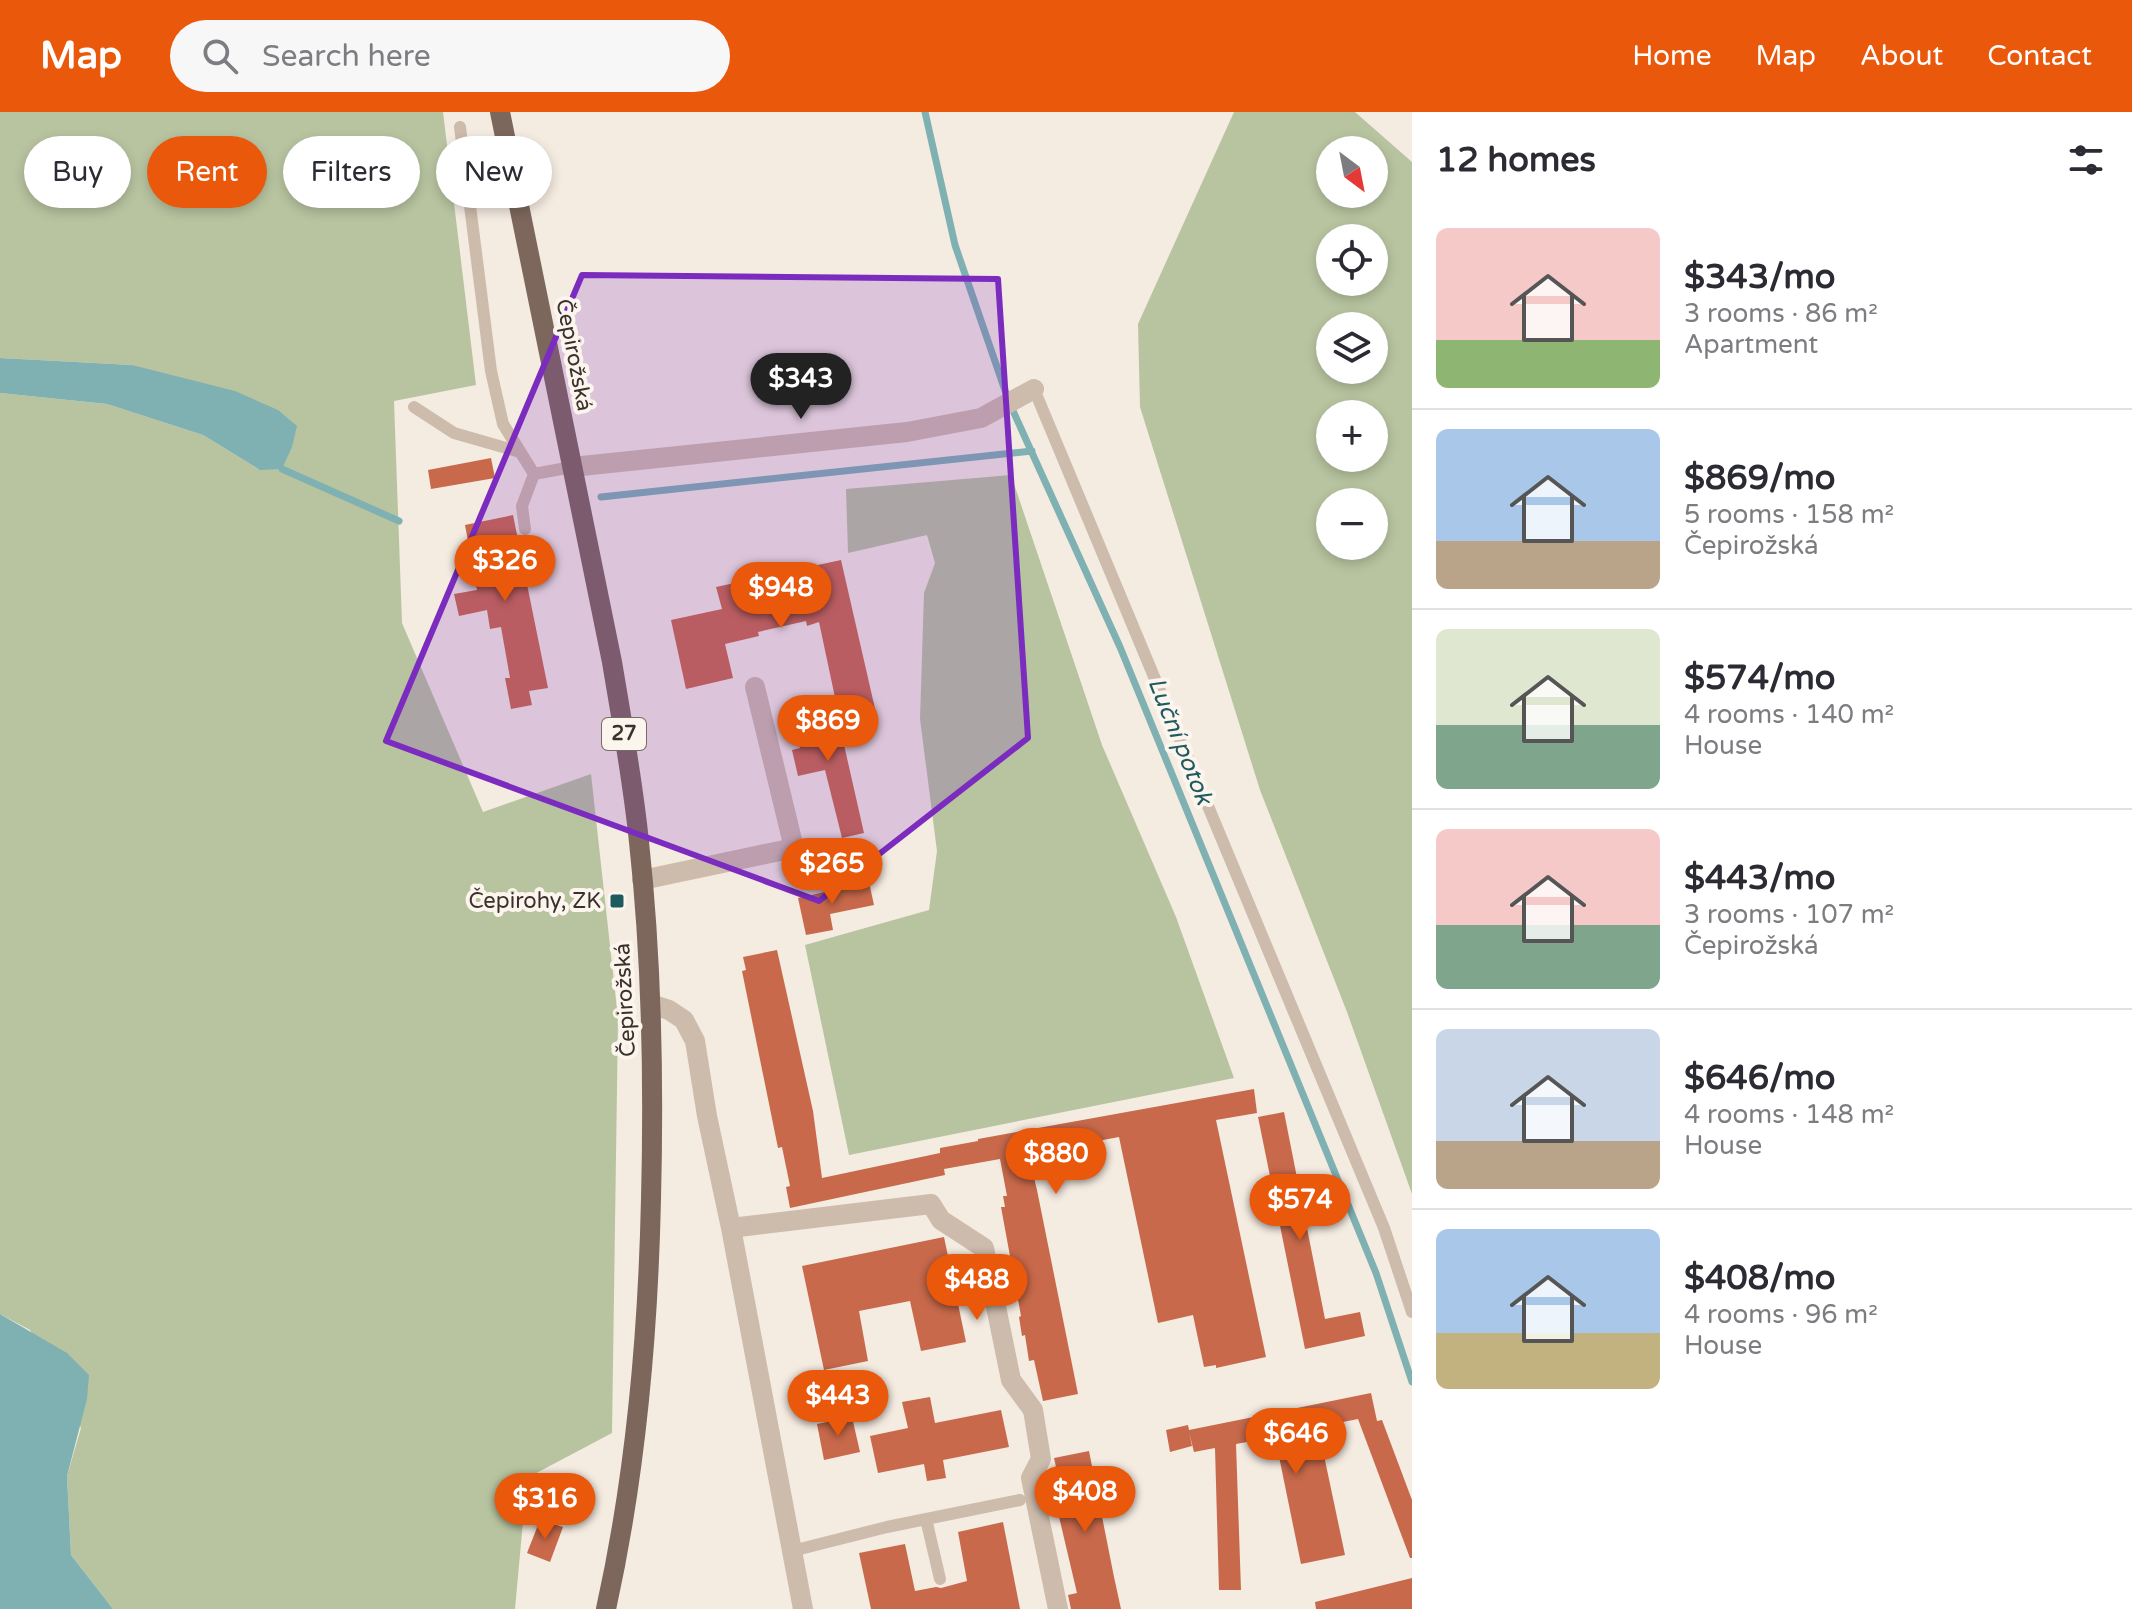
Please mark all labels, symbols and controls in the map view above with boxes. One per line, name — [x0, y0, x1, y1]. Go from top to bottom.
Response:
search box — [170, 20, 730, 92]
text: Map — [40, 33, 122, 79]
icon: search — [198, 34, 242, 78]
text: Search here — [262, 38, 431, 75]
text: Home — [1632, 39, 1712, 73]
text: Map — [1756, 39, 1816, 73]
text: About — [1860, 39, 1943, 73]
text: Contact — [1987, 39, 2092, 73]
chip: Buy — [24, 136, 131, 208]
chip: Rent — [147, 136, 267, 208]
chip: Filters — [283, 136, 420, 208]
chip: New — [436, 136, 552, 208]
north arrow — [1316, 136, 1388, 208]
map controls — [1316, 136, 1388, 560]
icon: filters — [2064, 138, 2108, 182]
text: 12 homes — [1436, 140, 1596, 181]
button: locate — [1316, 224, 1388, 296]
text: $343/mo — [1684, 257, 1835, 298]
icon: home — [1500, 260, 1596, 356]
street label: Čepirožská — [550, 296, 599, 413]
text: 3 rooms · 86 m² — [1684, 298, 1878, 329]
button: layers — [1316, 312, 1388, 384]
text: Apartment — [1684, 329, 1818, 360]
pin: $343 — [754, 353, 848, 421]
text: $343 — [768, 363, 834, 394]
button: + — [1316, 400, 1388, 472]
text: $869/mo — [1684, 458, 1835, 499]
icon: home — [1500, 461, 1596, 557]
button: − — [1316, 488, 1388, 560]
text: 5 rooms · 158 m² — [1684, 499, 1894, 530]
text: Čepirožská — [1684, 530, 1819, 561]
pin: $326 — [458, 535, 552, 603]
text: $326 — [472, 545, 538, 576]
pin: $948 — [734, 562, 828, 630]
text: $948 — [748, 572, 814, 603]
text: $574/mo — [1684, 658, 1835, 699]
icon: home — [1500, 661, 1596, 757]
water label: Luční potok — [1141, 673, 1219, 811]
pin: $869 — [781, 695, 875, 763]
text: 4 rooms · 140 m² — [1684, 699, 1894, 730]
text: $869 — [795, 705, 861, 736]
road number: 27 — [602, 718, 646, 750]
text: House — [1684, 730, 1762, 761]
pin: $265 — [785, 838, 879, 906]
text: $265 — [799, 848, 865, 879]
text: $443/mo — [1684, 858, 1835, 899]
icon: home — [1500, 861, 1596, 957]
place label: Čepirohy, ZK — [468, 887, 601, 914]
marker: Čepirohy, ZK — [608, 892, 626, 910]
text: 3 rooms · 107 m² — [1684, 899, 1894, 930]
text: Čepirožská — [1684, 930, 1819, 961]
street label: Čepirožská — [608, 942, 641, 1058]
text: $646/mo — [1684, 1058, 1835, 1099]
icon: home — [1500, 1061, 1596, 1157]
text: 4 rooms · 148 m² — [1684, 1099, 1894, 1130]
pin: $880 — [1009, 1128, 1103, 1196]
text: House — [1684, 1130, 1762, 1161]
text: $880 — [1023, 1138, 1089, 1169]
pin: $574 — [1253, 1174, 1347, 1242]
text: $574 — [1267, 1184, 1333, 1215]
pin: $488 — [930, 1254, 1024, 1322]
text: $408/mo — [1684, 1258, 1835, 1299]
icon: home — [1500, 1261, 1596, 1357]
text: $488 — [944, 1264, 1010, 1295]
text: 4 rooms · 96 m² — [1684, 1299, 1878, 1330]
text: House — [1684, 1330, 1762, 1361]
pin: $443 — [791, 1370, 885, 1438]
text: $443 — [805, 1380, 871, 1411]
pin: $646 — [1249, 1408, 1343, 1476]
text: $646 — [1263, 1418, 1329, 1449]
pin: $408 — [1038, 1466, 1132, 1534]
pin: $316 — [498, 1473, 592, 1541]
text: $408 — [1052, 1476, 1118, 1507]
text: $316 — [512, 1483, 578, 1514]

